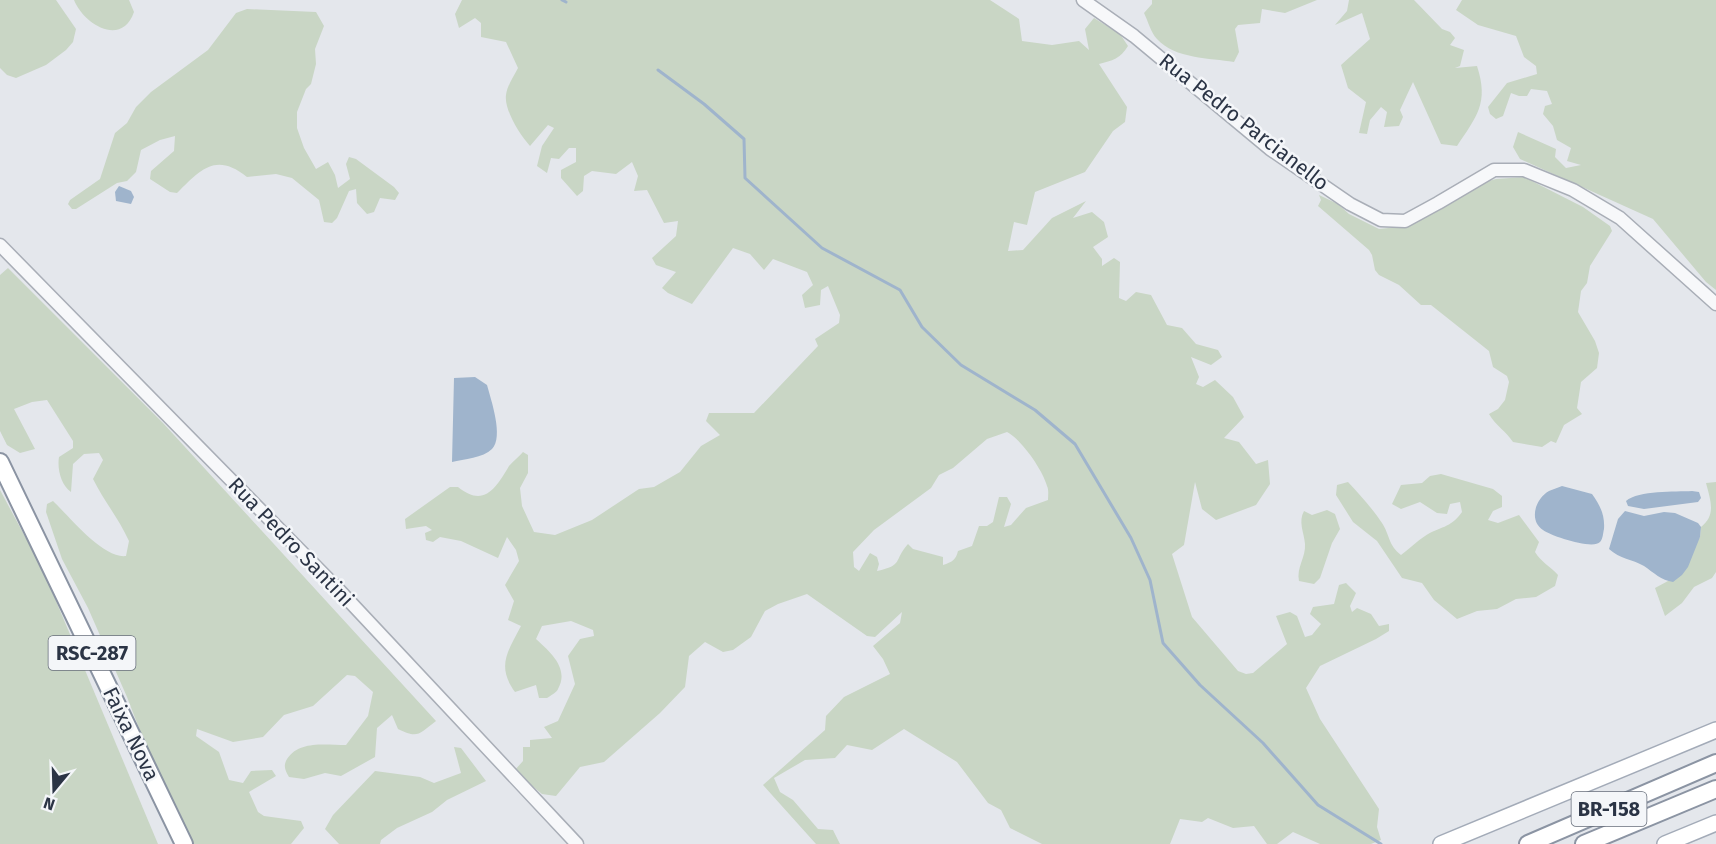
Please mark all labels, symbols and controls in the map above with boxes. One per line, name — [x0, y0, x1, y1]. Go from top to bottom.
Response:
street label: Rua Pedro Parcianello — [1154, 48, 1334, 196]
street label: Rua Pedro Santini — [223, 472, 359, 612]
road number: RSC-287 — [48, 636, 136, 670]
street label: Faixa Nova — [97, 683, 165, 785]
north arrow — [24, 760, 84, 820]
road number: BR-158 — [1572, 792, 1646, 826]
text: N — [41, 793, 57, 814]

